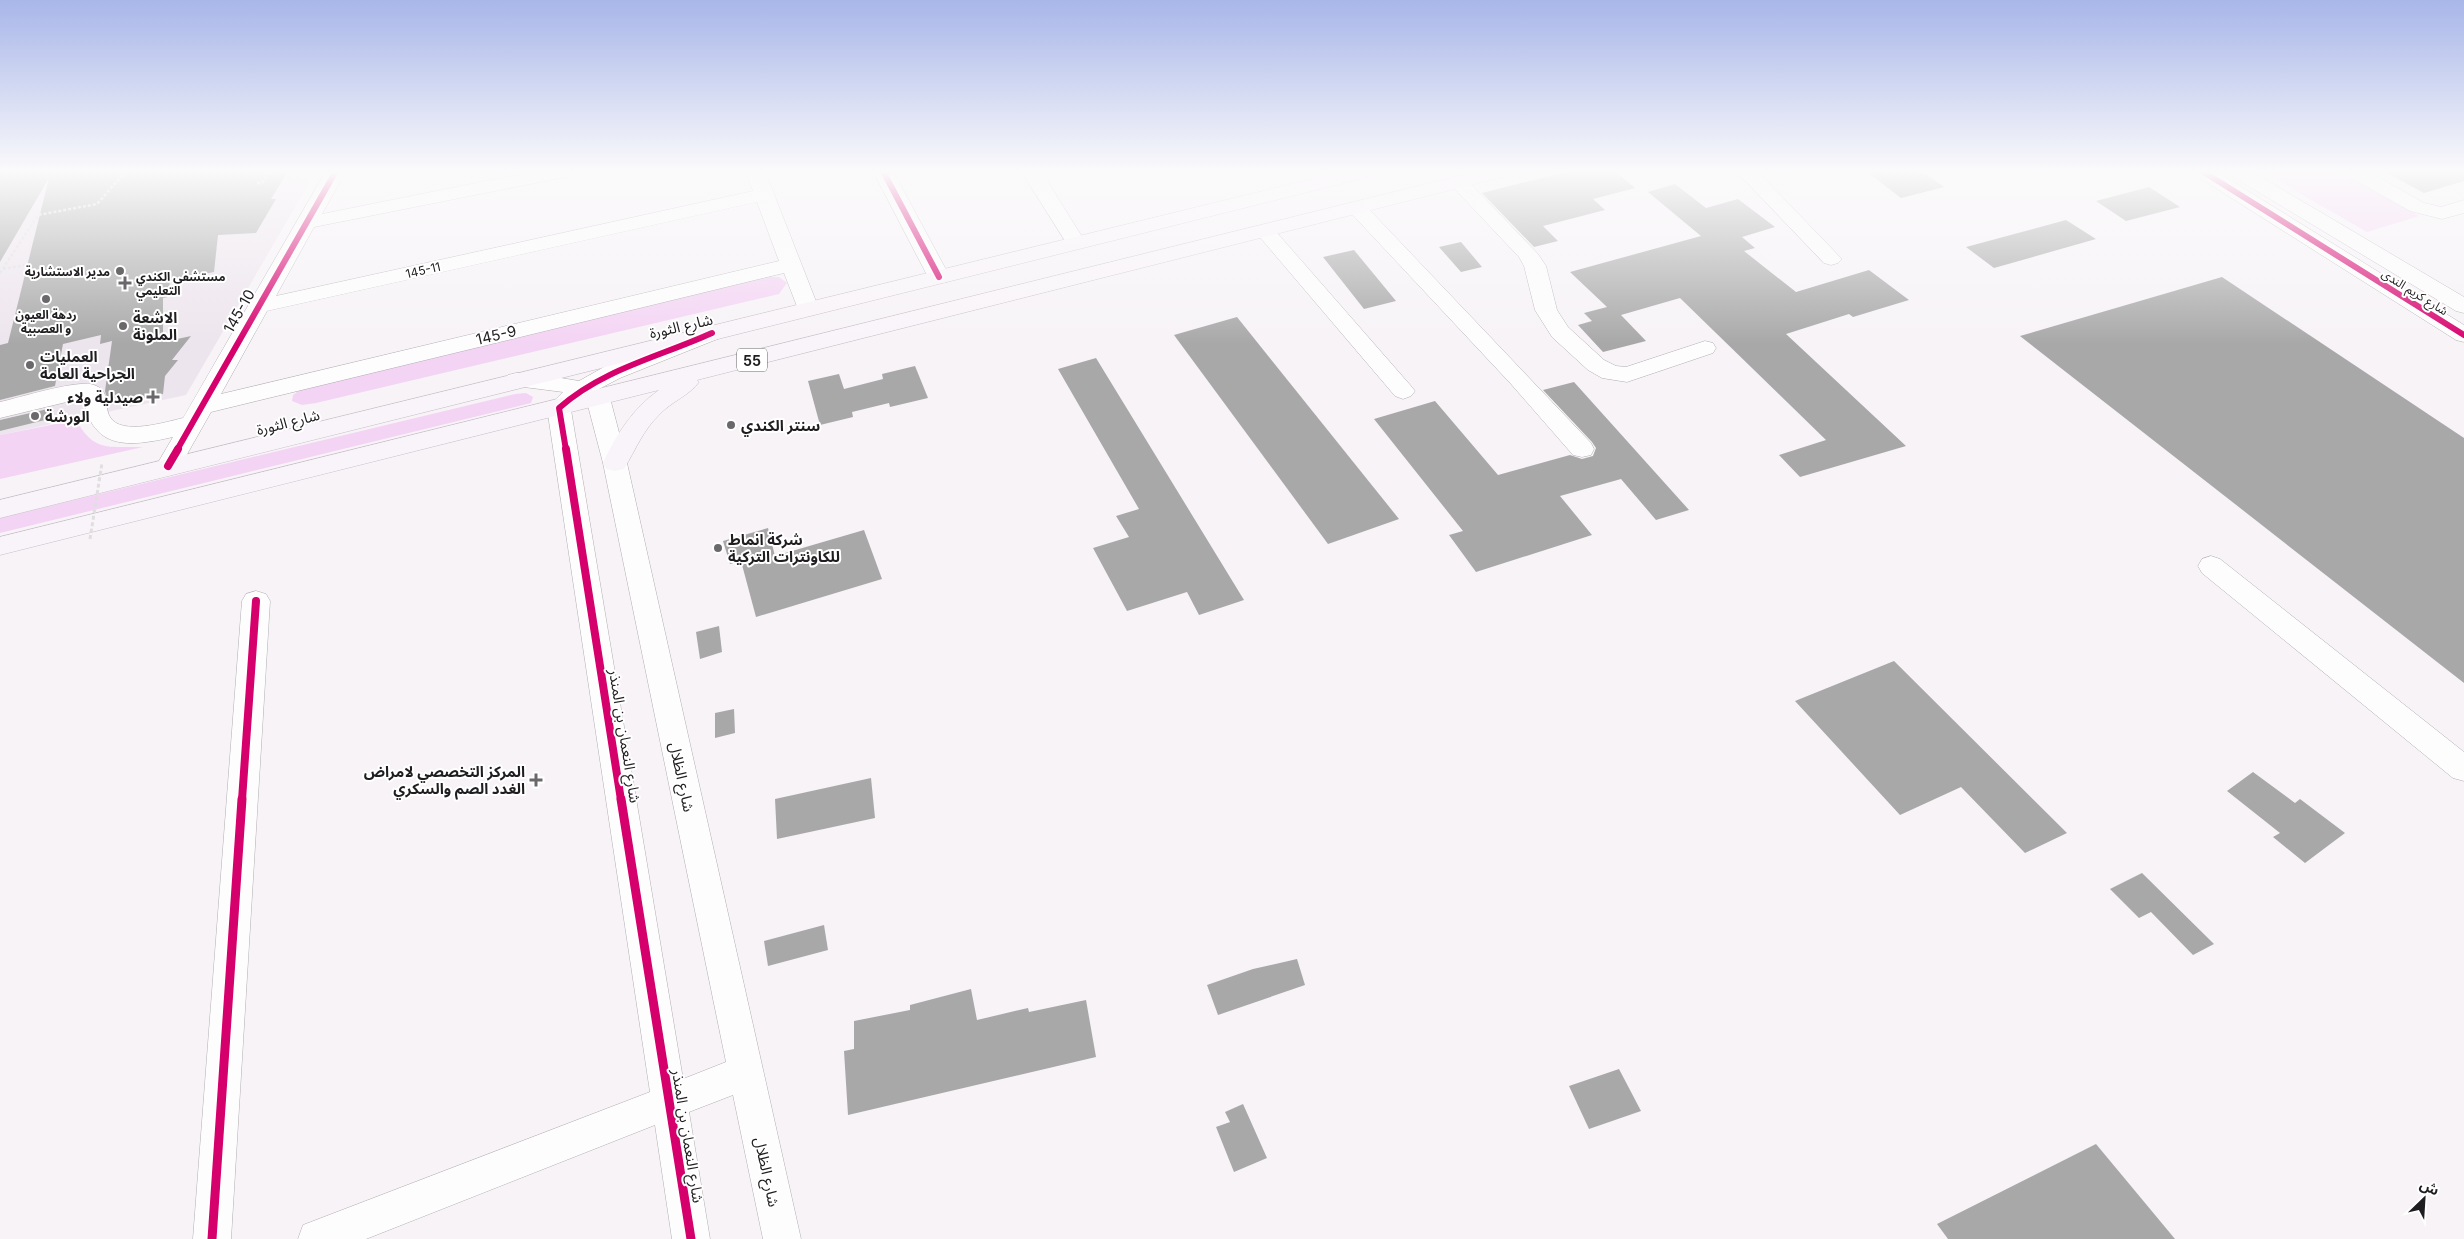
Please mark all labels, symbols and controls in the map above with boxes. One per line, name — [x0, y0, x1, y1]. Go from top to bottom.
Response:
street label: 145-11 — [404, 259, 442, 281]
place label: مدير الاستشارية — [25, 264, 110, 279]
marker: مدير الاستشارية — [114, 265, 126, 277]
street label: شارع كريم الندى — [2378, 266, 2451, 320]
place label: مستشفى الكندي التعليمي — [136, 269, 225, 300]
marker: مستشفى الكندي التعليمي — [118, 276, 132, 290]
street label: 145-10 — [219, 286, 259, 336]
marker: ردهة العيون و العصبية — [40, 293, 52, 305]
place label: ردهة العيون و العصبية — [15, 307, 77, 336]
place label: الاشعة الملونة — [133, 308, 177, 344]
street label: شارع الثورة — [647, 309, 716, 345]
marker: الاشعة الملونة — [117, 320, 129, 332]
street label: 145-9 — [474, 321, 518, 349]
place label: العمليات الجراحية العامة — [40, 347, 135, 383]
road number: 55 — [737, 348, 767, 372]
marker: العمليات الجراحية العامة — [24, 359, 36, 371]
place label: صيدلية ولاء — [67, 388, 143, 407]
marker: صيدلية ولاء — [147, 391, 159, 403]
street label: شارع الثورة — [254, 405, 323, 442]
place label: الورشة — [45, 407, 90, 426]
marker: الورشة — [29, 410, 41, 422]
place label: سنتر الكندي — [741, 416, 820, 437]
marker: سنتر الكندي — [725, 419, 737, 431]
place label: شركة انماط للكاونترات التركية — [728, 530, 840, 566]
marker: شركة انماط للكاونترات التركية — [712, 542, 724, 554]
street label: شارع النعمان بن المنذر — [602, 667, 645, 805]
street label: شارع الظلال — [662, 740, 699, 815]
place label: المركز التخصصي لامراض الغدد الصم والسكري — [364, 762, 525, 800]
marker: المركز التخصصي لامراض الغدد الصم والسكري — [529, 773, 543, 787]
street label: شارع النعمان بن المنذر — [665, 1067, 708, 1205]
street label: شارع الظلال — [747, 1135, 784, 1210]
north arrow — [2399, 1174, 2449, 1224]
text: ش — [2417, 1175, 2442, 1199]

